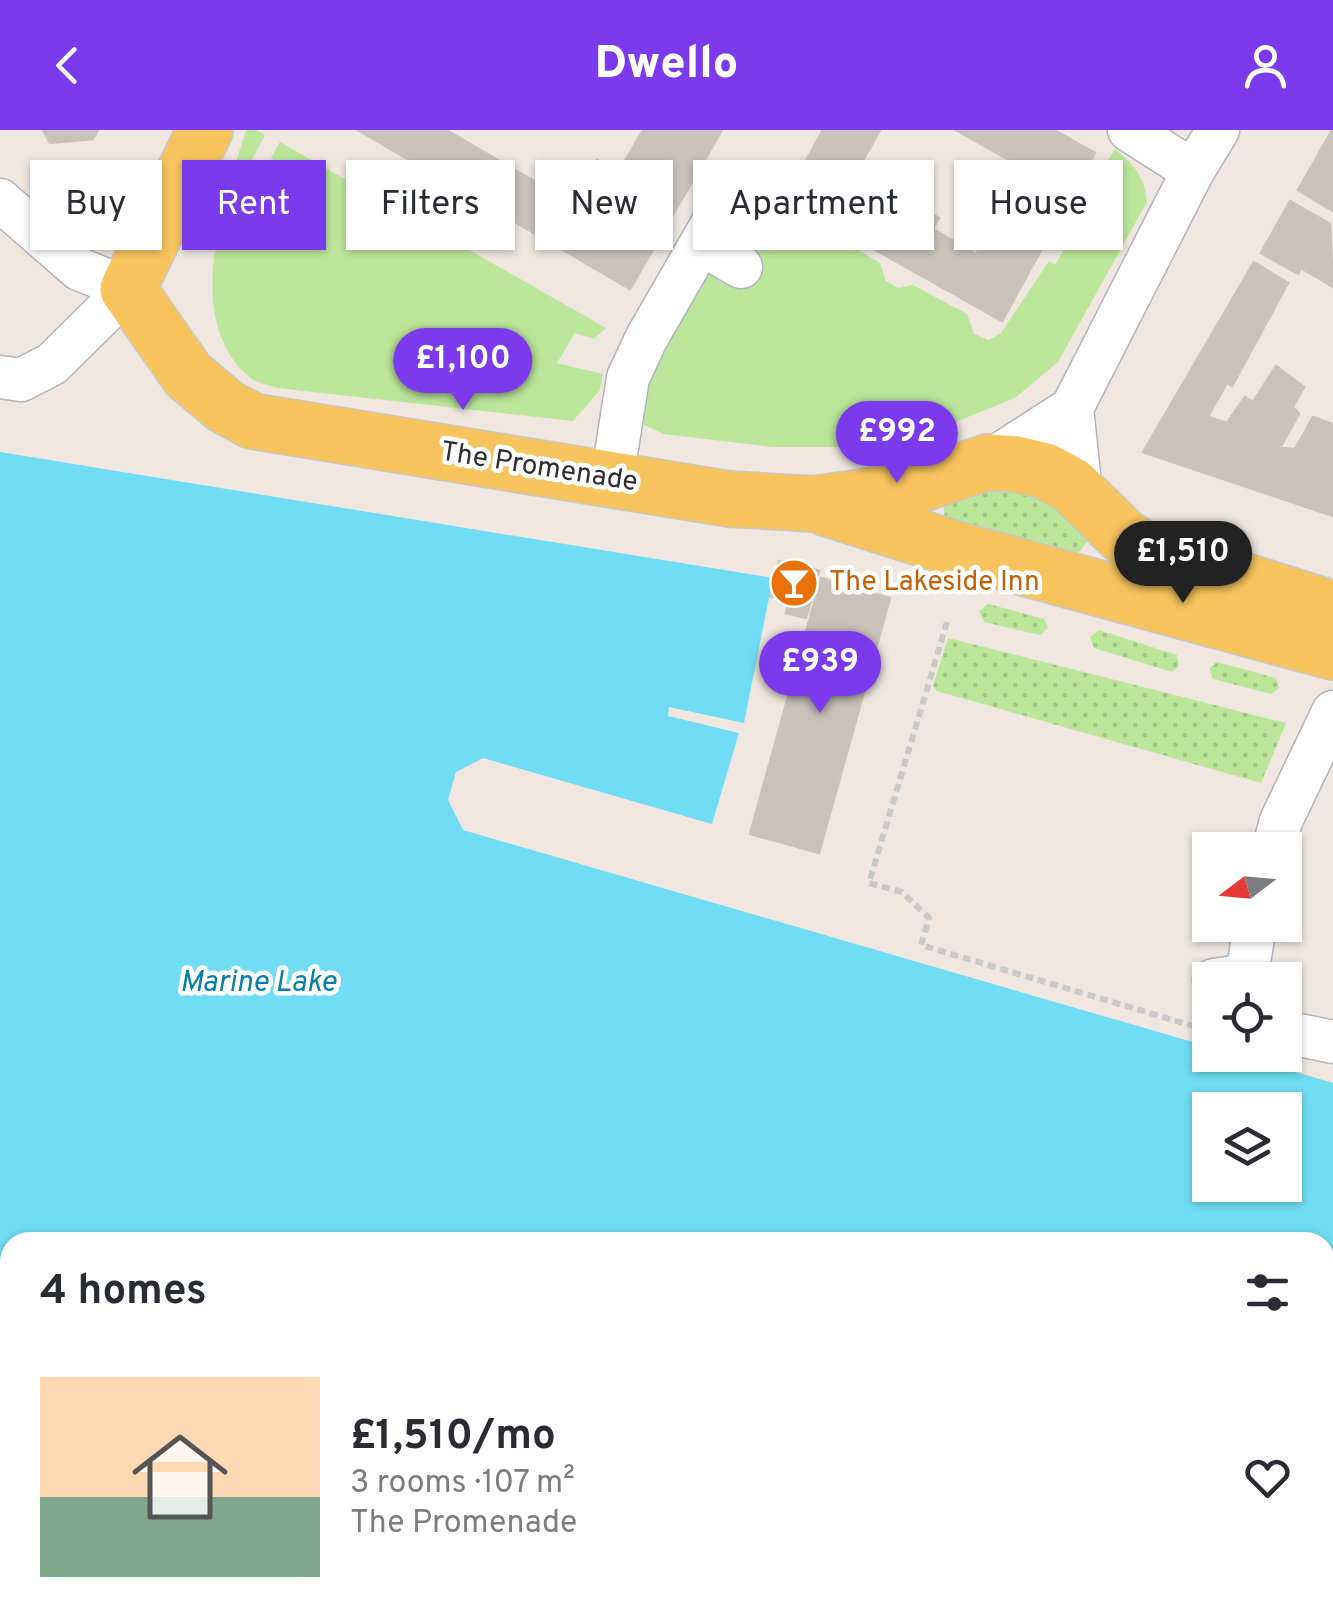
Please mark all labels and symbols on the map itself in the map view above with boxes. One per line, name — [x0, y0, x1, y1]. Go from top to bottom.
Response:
pin: £1,100 — [382, 328, 544, 413]
pin: £992 — [838, 401, 956, 486]
street label: The Promenade — [438, 435, 640, 501]
pin: £1,510 — [1102, 521, 1264, 606]
bar icon: The Lakeside Inn — [768, 557, 820, 609]
place label: The Lakeside Inn — [829, 565, 1040, 601]
pin: £939 — [761, 631, 879, 716]
north arrow — [1192, 832, 1302, 942]
water label: Marine Lake — [180, 965, 337, 1002]

